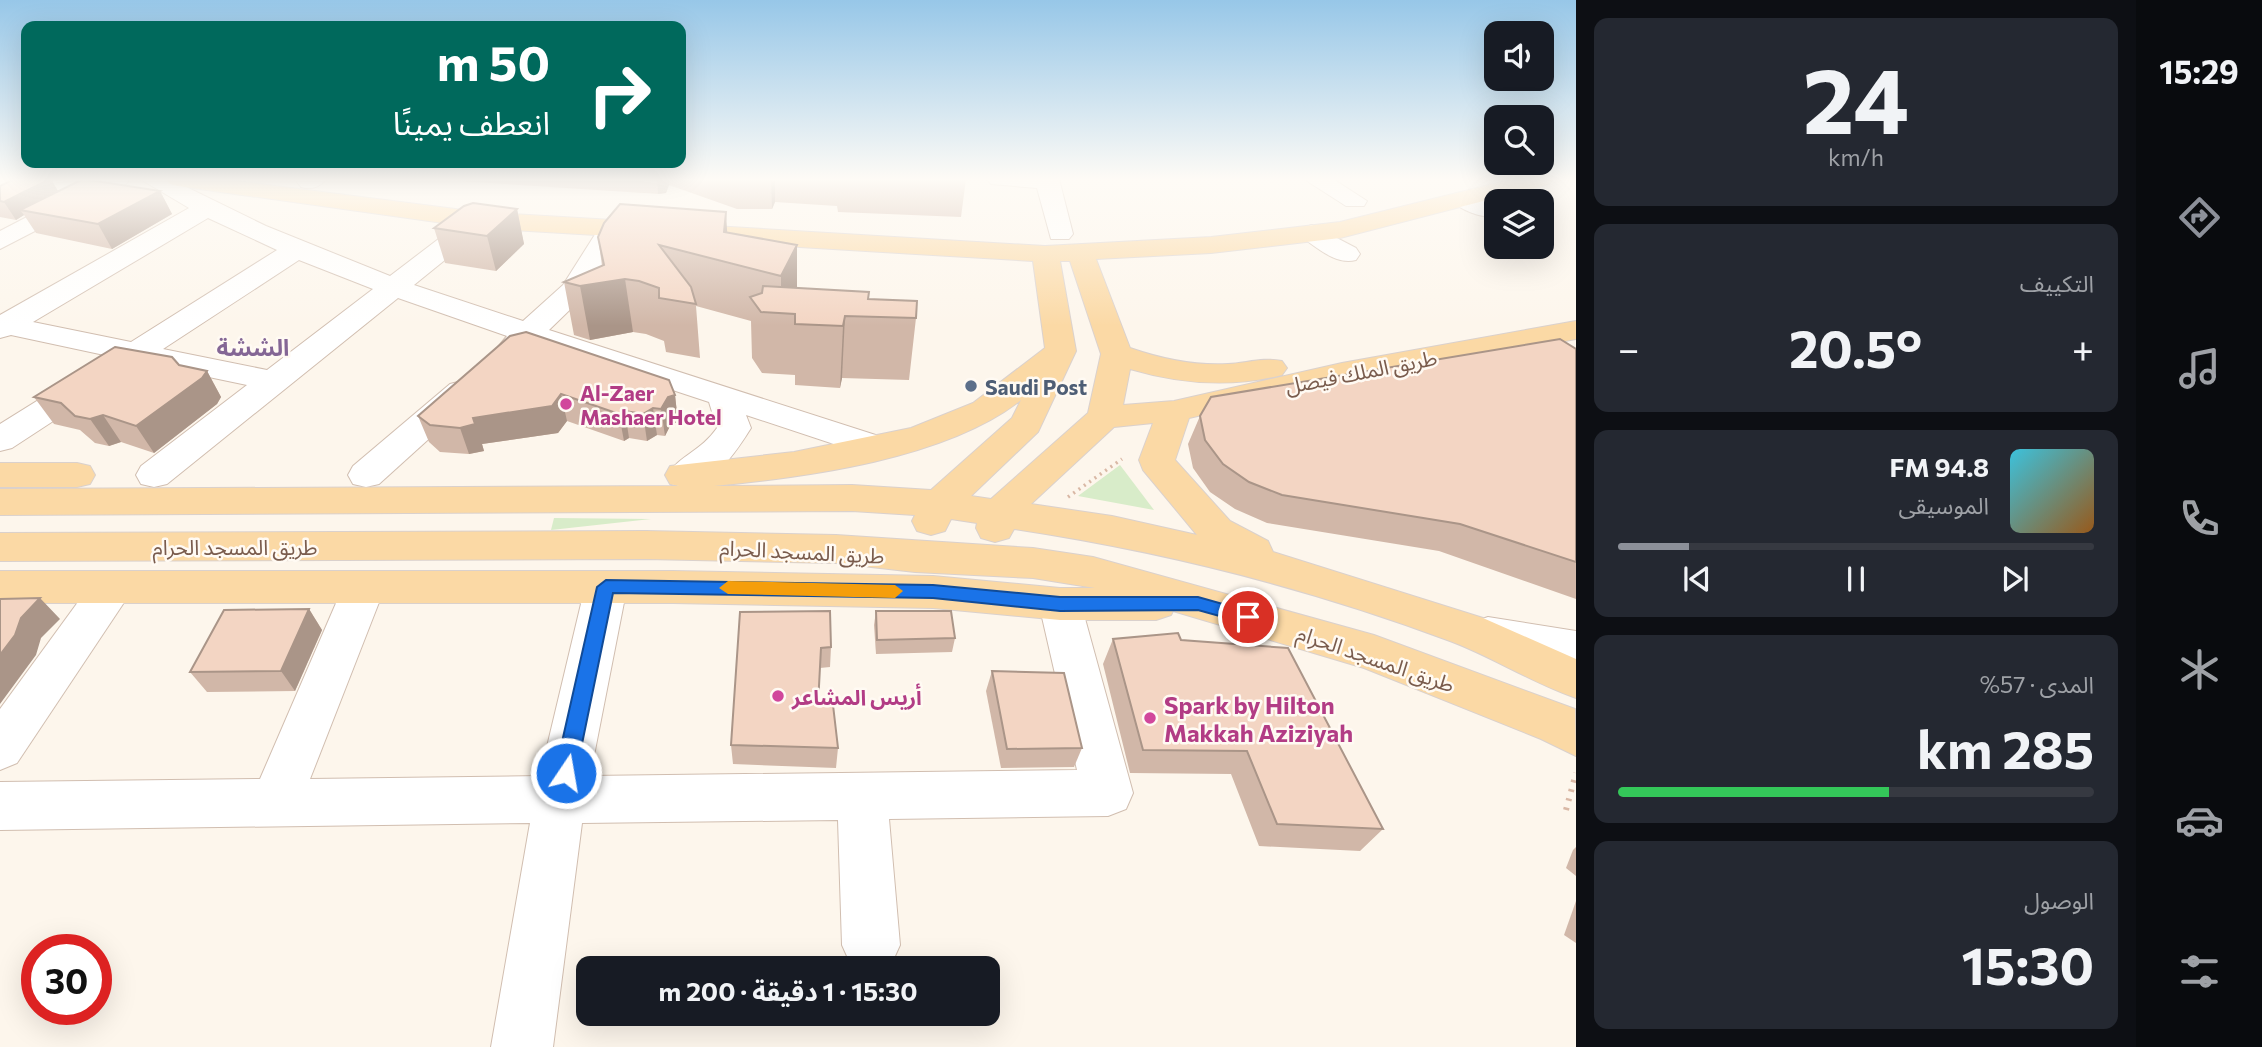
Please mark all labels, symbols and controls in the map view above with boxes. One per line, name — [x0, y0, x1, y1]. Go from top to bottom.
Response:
map controls — [1484, 21, 1554, 259]
button: sound — [1484, 21, 1554, 91]
text: 50 m — [437, 31, 550, 91]
text: 24 — [1803, 41, 1909, 153]
icon: right — [574, 49, 665, 140]
text: 15:29 — [2159, 51, 2239, 91]
text: انعطف يمينًا — [393, 102, 550, 142]
button: search — [1484, 105, 1554, 175]
text: km/h — [1828, 143, 1884, 171]
button: layers — [1484, 189, 1554, 259]
icon: directions — [2175, 193, 2224, 242]
text: التكييف — [2020, 269, 2094, 297]
text: 20.5° — [1789, 315, 1922, 379]
text: − — [1618, 324, 1640, 371]
text: + — [2072, 324, 2094, 371]
district label: الششة — [217, 333, 289, 361]
street label: طريق الملك فيصل — [1283, 344, 1439, 400]
icon: music — [2175, 344, 2224, 393]
place label: Saudi Post — [985, 374, 1087, 399]
marker: Saudi Post — [963, 378, 979, 394]
place label: Al-Zaer Mashaer Hotel — [580, 380, 722, 429]
marker: Al-Zaer Mashaer Hotel — [558, 396, 574, 412]
text: 94.8 FM — [1889, 451, 1989, 482]
text: الموسيقى — [1898, 491, 1989, 519]
icon: phone — [2175, 494, 2224, 543]
street label: طريق المسجد الحرام — [153, 534, 317, 564]
street label: طريق المسجد الحرام — [719, 534, 885, 573]
icon: previous — [1678, 560, 1716, 598]
icon: pause — [1837, 560, 1875, 598]
icon: next — [1996, 560, 2034, 598]
pin — [1218, 587, 1278, 647]
icon: arrive — [1229, 598, 1267, 636]
street label: طريق المسجد الحرام — [1292, 619, 1458, 701]
icon: climate — [2175, 645, 2224, 694]
text: المدى · 57% — [1980, 670, 2094, 698]
place label: أريس المشاعر — [791, 683, 922, 710]
marker: أريس المشاعر — [770, 688, 786, 704]
place label: Spark by Hilton Makkah Aziziyah — [1164, 690, 1353, 747]
marker: Spark by Hilton Makkah Aziziyah — [1142, 710, 1158, 726]
text: 285 km — [1917, 716, 2094, 780]
position arrow — [529, 736, 603, 810]
icon: car — [2175, 796, 2224, 845]
text: الوصول — [2024, 886, 2094, 914]
text: 15:30 — [1962, 932, 2094, 996]
speed limit sign: 30 — [21, 934, 112, 1025]
icon: filters — [2175, 947, 2224, 996]
text: 15:30 · 1 دقيقة · 200 m — [659, 975, 917, 1006]

